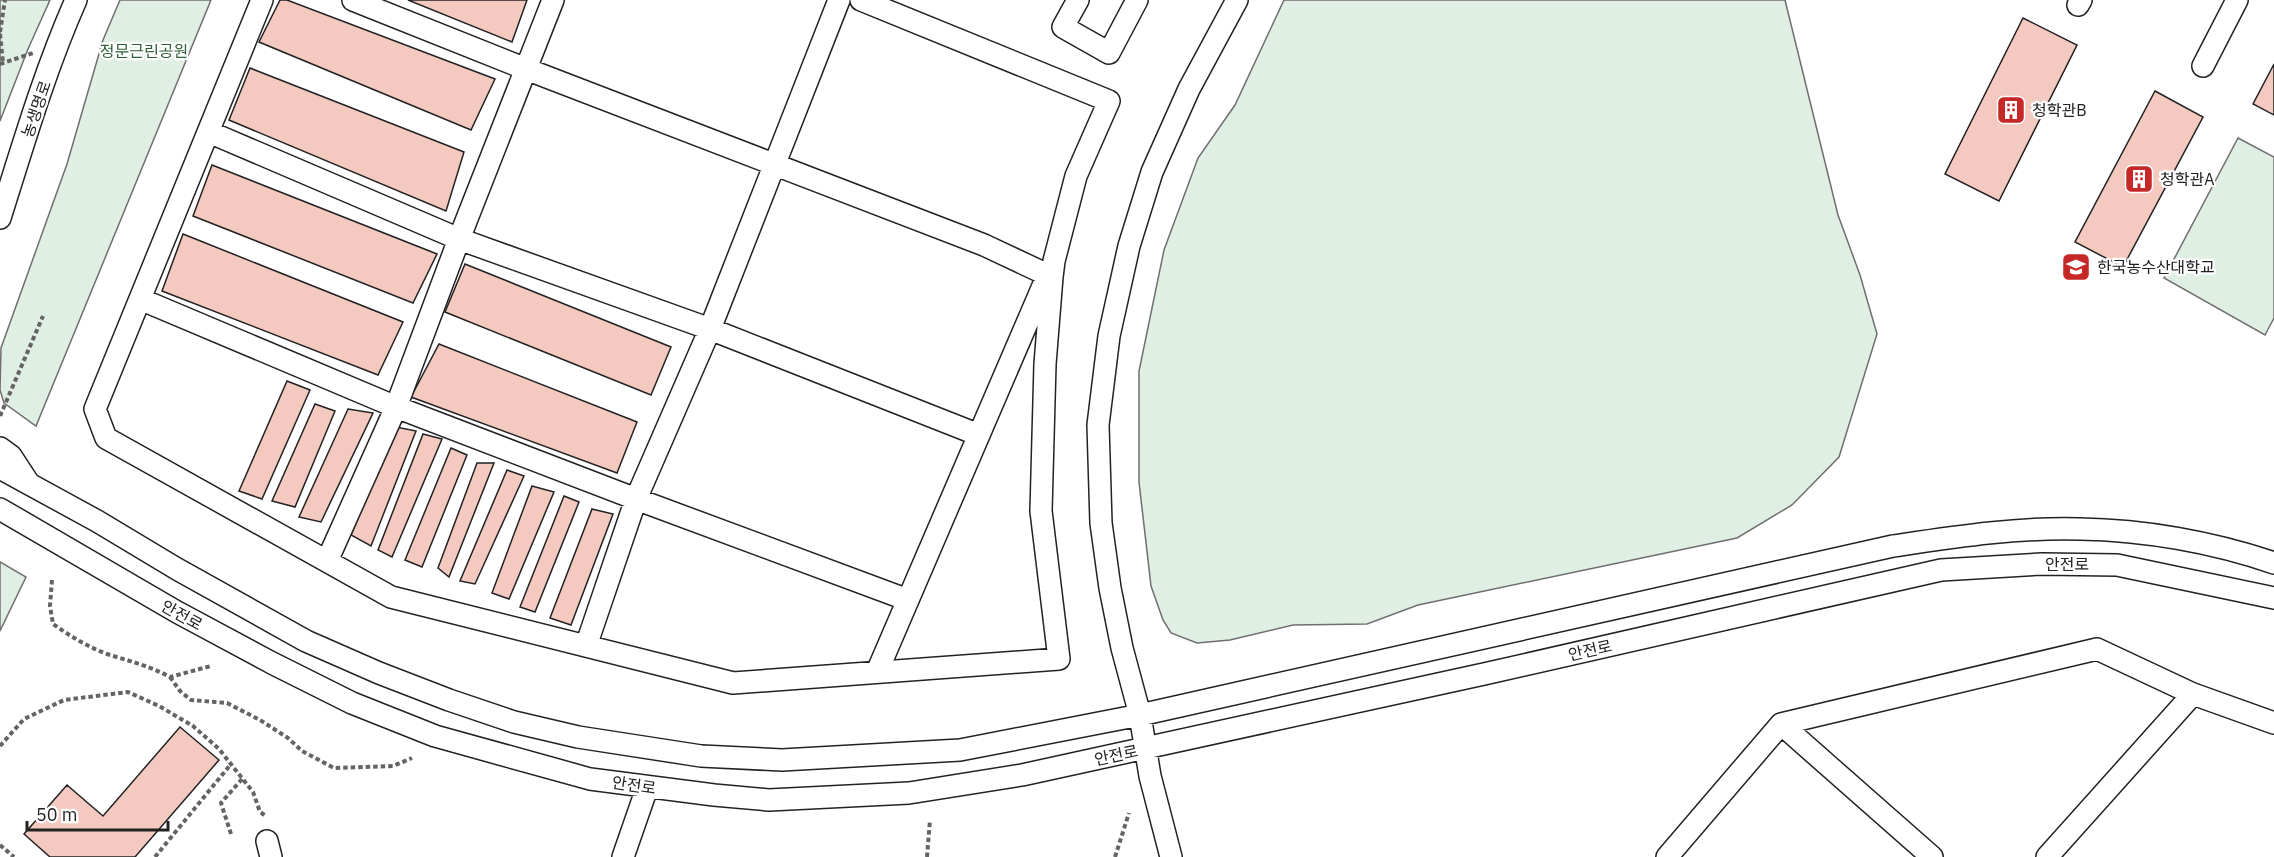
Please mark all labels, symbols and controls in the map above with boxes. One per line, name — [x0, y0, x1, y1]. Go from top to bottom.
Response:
park label: 정문근린공원 — [100, 41, 188, 61]
street label: 농생명로 — [17, 78, 55, 140]
building icon: 청학관B — [1995, 94, 2027, 126]
place label: 청학관B — [2032, 100, 2087, 120]
building icon: 청학관A — [2123, 163, 2155, 195]
place label: 청학관A — [2160, 169, 2214, 189]
school or university icon: 한국농수산대학교 — [2060, 251, 2092, 283]
place label: 한국농수산대학교 — [2097, 257, 2215, 277]
street label: 안전로 — [2045, 554, 2089, 574]
street label: 안전로 — [158, 596, 206, 635]
street label: 안전로 — [1566, 635, 1614, 665]
street label: 안전로 — [1092, 741, 1140, 769]
street label: 안전로 — [611, 772, 658, 798]
scale bar — [27, 794, 168, 832]
text: 50 m — [36, 803, 78, 826]

